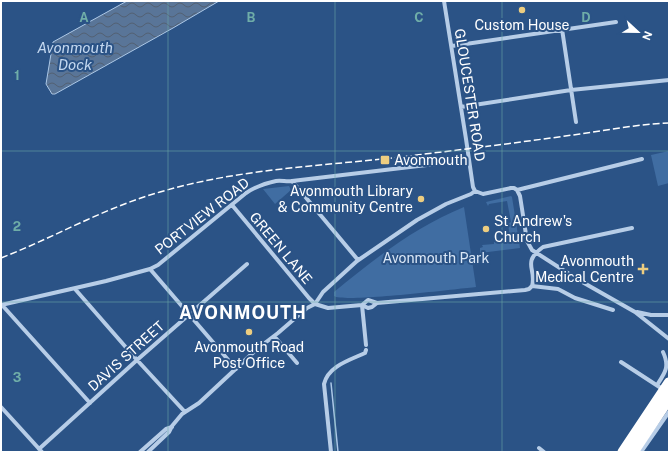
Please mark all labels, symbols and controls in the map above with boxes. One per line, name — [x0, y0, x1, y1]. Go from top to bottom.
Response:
marker: Custom House — [517, 5, 527, 15]
text: A — [79, 10, 89, 25]
text: B — [247, 10, 256, 25]
text: C — [414, 10, 424, 25]
text: D — [581, 10, 591, 25]
north arrow — [618, 12, 658, 52]
place label: Custom House — [474, 17, 570, 33]
street label: GLOUCESTER ROAD — [452, 27, 488, 163]
text: N — [640, 30, 654, 42]
water label: Avonmouth Dock — [37, 39, 113, 73]
text: 1 — [14, 68, 20, 83]
place label: Avonmouth — [394, 152, 468, 168]
marker: Avonmouth — [379, 154, 391, 166]
street label: PORTVIEW ROAD — [152, 174, 252, 258]
place label: Avonmouth Library & Community Centre — [278, 183, 414, 215]
marker: Avonmouth Library & Community Centre — [416, 194, 426, 204]
street label: GREEN LANE — [246, 209, 316, 287]
place label: St Andrew's Church — [494, 213, 572, 245]
text: 2 — [13, 219, 21, 234]
marker: St Andrew's Church — [481, 224, 491, 234]
park label: Avonmouth Park — [383, 250, 490, 266]
place label: Avonmouth Medical Centre — [535, 253, 634, 285]
marker: Avonmouth Medical Centre — [637, 263, 649, 275]
district label: AVONMOUTH — [179, 302, 307, 323]
street label: DAVIS STREET — [85, 318, 167, 394]
marker: Avonmouth Road Post Office — [244, 327, 254, 337]
place label: Avonmouth Road Post Office — [194, 339, 304, 371]
text: 3 — [13, 370, 22, 385]

